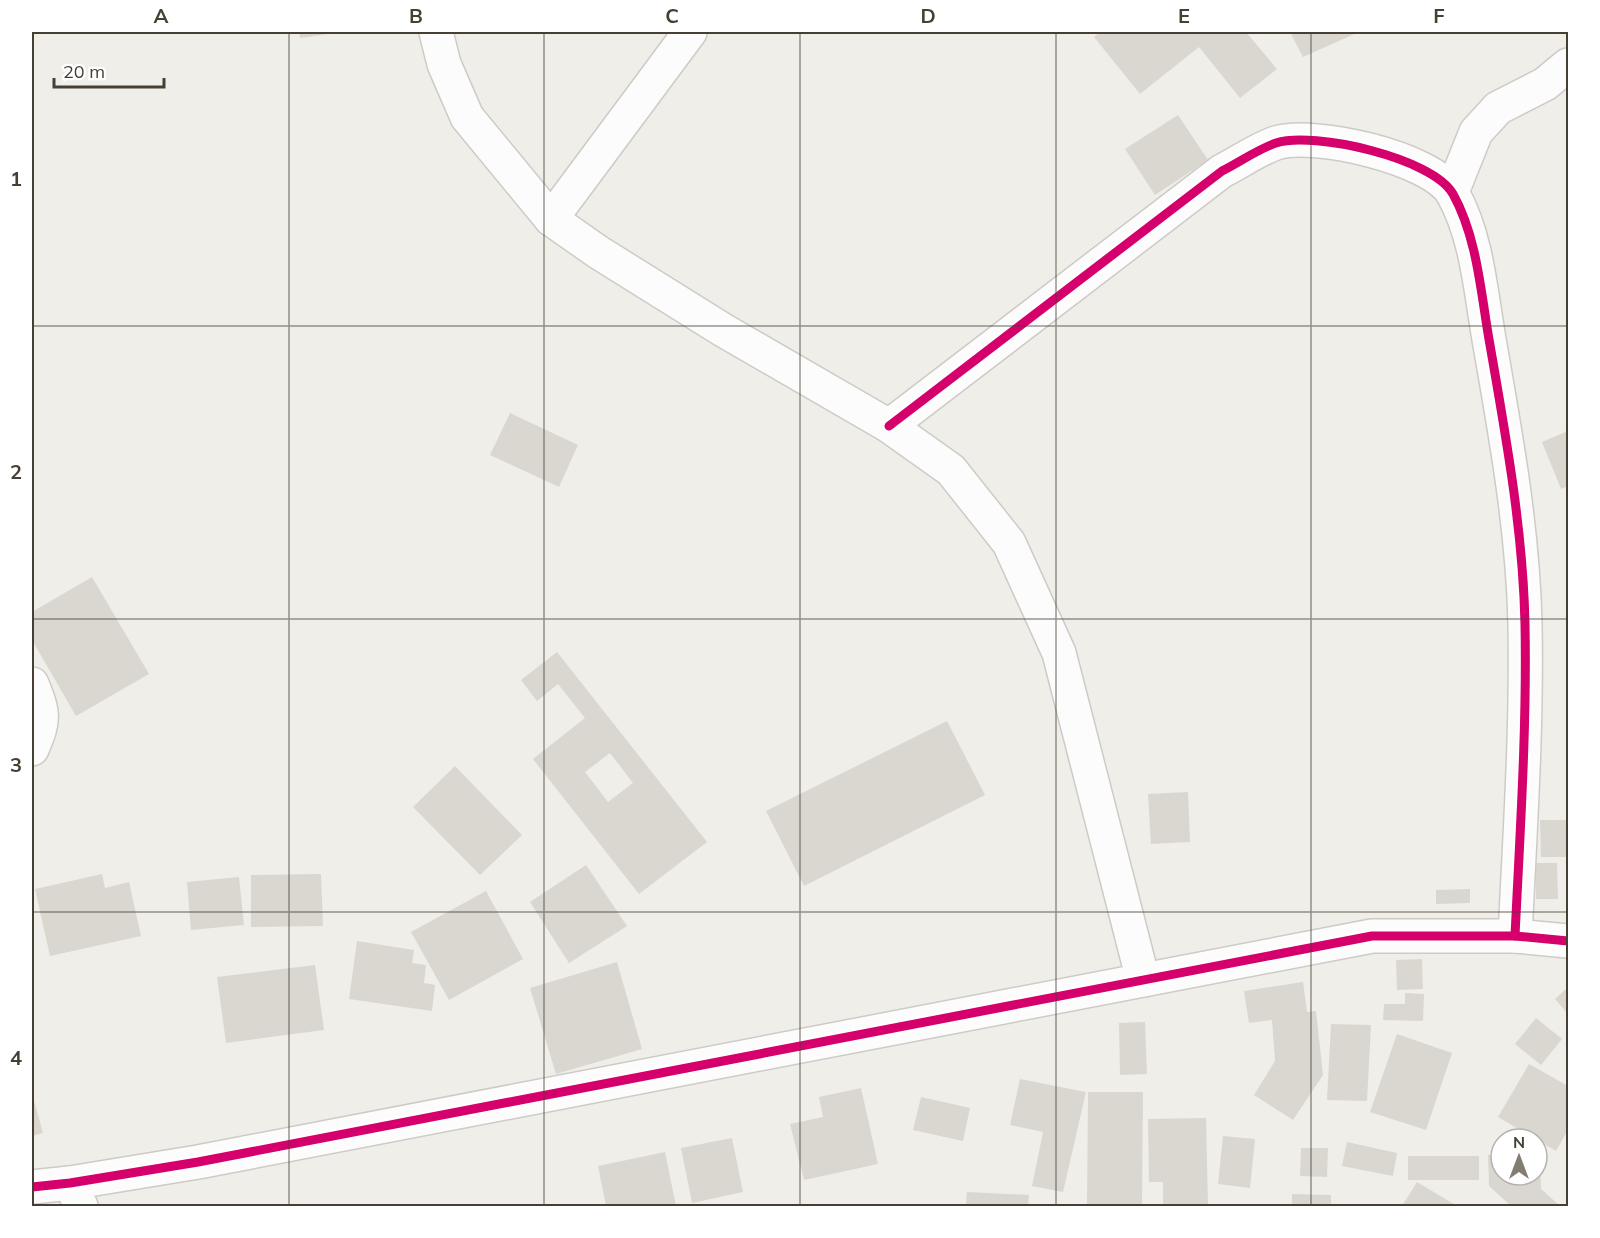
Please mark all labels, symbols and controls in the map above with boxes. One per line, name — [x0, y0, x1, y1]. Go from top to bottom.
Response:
text: A — [154, 3, 169, 28]
text: B — [409, 3, 423, 28]
text: C — [665, 3, 679, 28]
text: D — [920, 3, 936, 28]
text: E — [1178, 3, 1190, 28]
text: F — [1433, 3, 1445, 28]
scale bar — [54, 51, 164, 89]
text: 20 m — [63, 60, 105, 83]
text: 1 — [10, 166, 22, 191]
text: 2 — [10, 459, 22, 484]
text: 3 — [10, 752, 22, 777]
text: 4 — [10, 1045, 22, 1070]
north arrow — [1489, 1127, 1549, 1187]
text: N — [1513, 1132, 1525, 1152]

